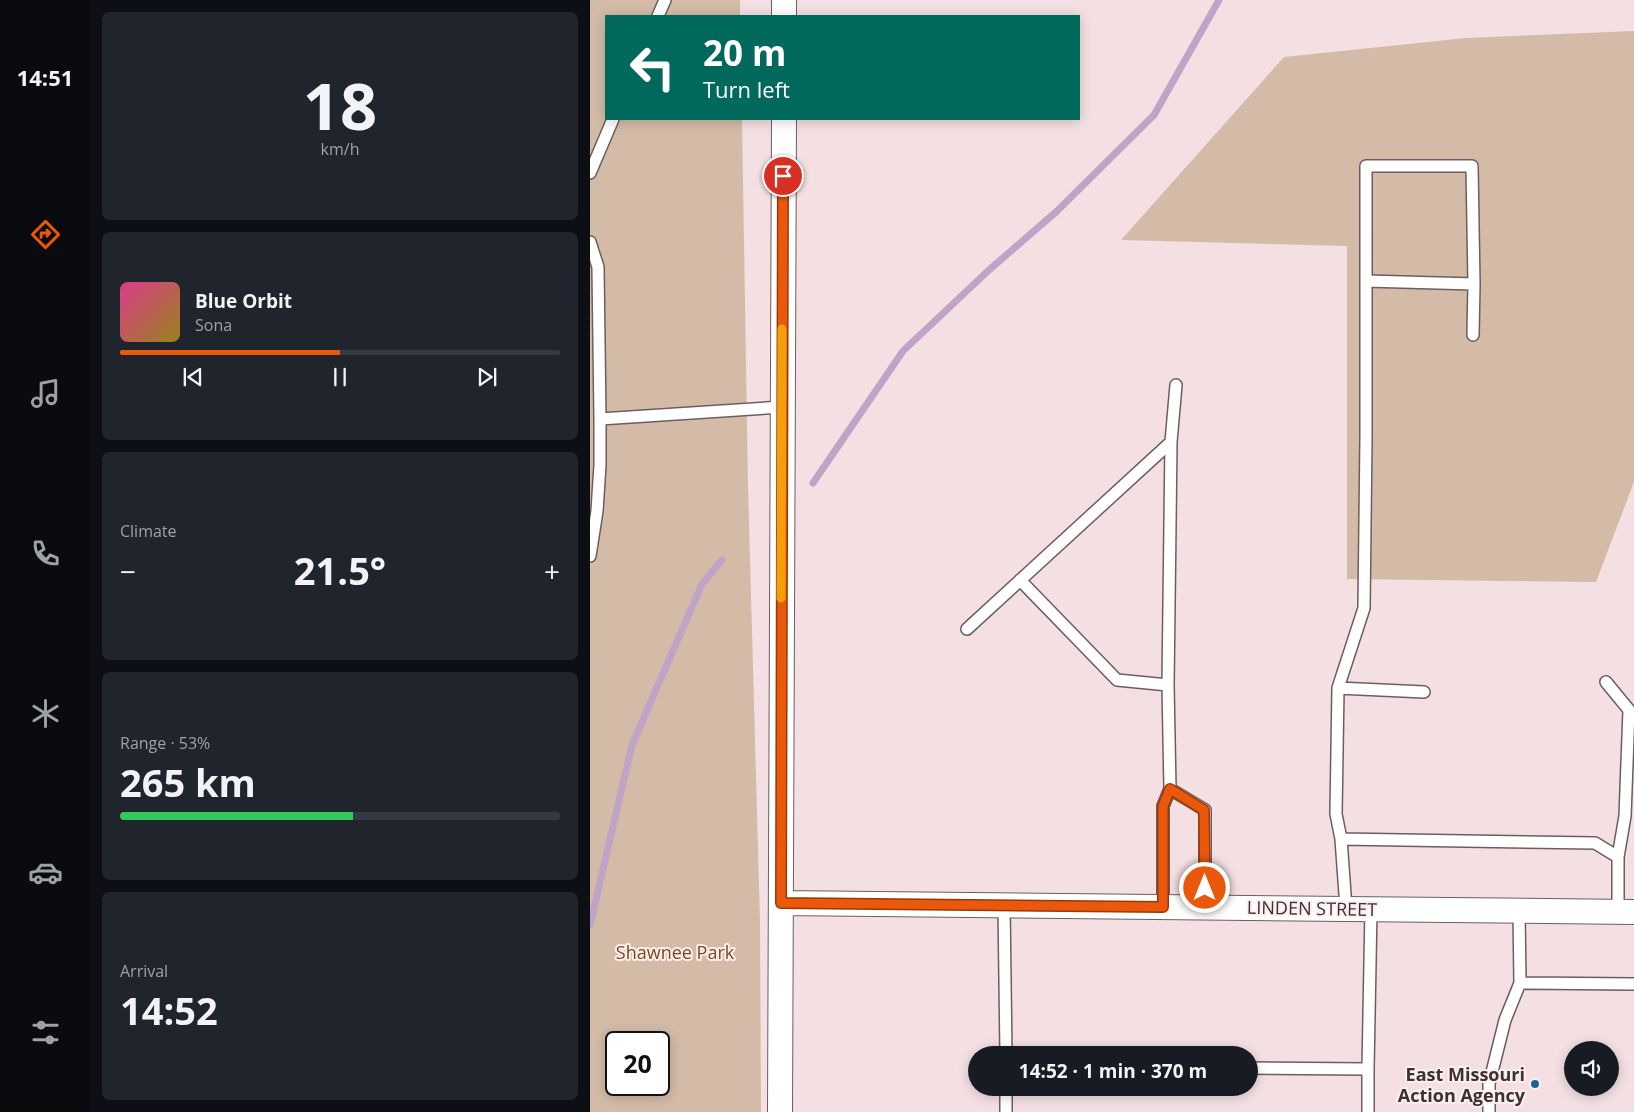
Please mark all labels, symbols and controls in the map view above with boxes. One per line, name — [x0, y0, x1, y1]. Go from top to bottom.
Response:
text: 20 m — [703, 29, 786, 76]
icon: left — [620, 35, 685, 100]
text: 18 — [303, 61, 377, 149]
text: 14:51 — [17, 62, 73, 92]
text: Turn left — [703, 74, 790, 104]
text: km/h — [321, 138, 359, 160]
pin — [762, 155, 804, 197]
icon: arrive — [769, 162, 797, 190]
icon: directions — [28, 217, 63, 252]
text: Blue Orbit — [195, 288, 292, 314]
text: Sona — [195, 314, 232, 336]
icon: previous — [179, 363, 207, 391]
icon: pause — [326, 363, 354, 391]
icon: next — [473, 363, 501, 391]
icon: music — [28, 376, 63, 411]
text: Climate — [120, 520, 177, 542]
icon: phone — [28, 536, 63, 571]
text: 21.5° — [294, 544, 386, 596]
text: − — [120, 552, 136, 590]
text: + — [544, 552, 560, 590]
icon: climate — [28, 696, 63, 731]
text: Range · 53% — [120, 732, 210, 754]
text: 265 km — [120, 756, 256, 808]
icon: car — [28, 855, 63, 890]
position arrow — [1178, 861, 1230, 913]
street label: LINDEN STREET — [1247, 895, 1377, 921]
park label: Shawnee Park — [616, 940, 735, 964]
text: Arrival — [120, 960, 168, 982]
text: 14:52 — [120, 984, 218, 1036]
icon: filters — [28, 1015, 63, 1050]
speed limit sign: 20 — [605, 1031, 670, 1096]
map controls — [1564, 1041, 1619, 1096]
button: sound — [1564, 1041, 1619, 1096]
text: 14:52 · 1 min · 370 m — [1019, 1058, 1207, 1084]
place label: East Missouri Action Agency — [1398, 1062, 1526, 1107]
marker: East Missouri Action Agency — [1529, 1078, 1541, 1090]

